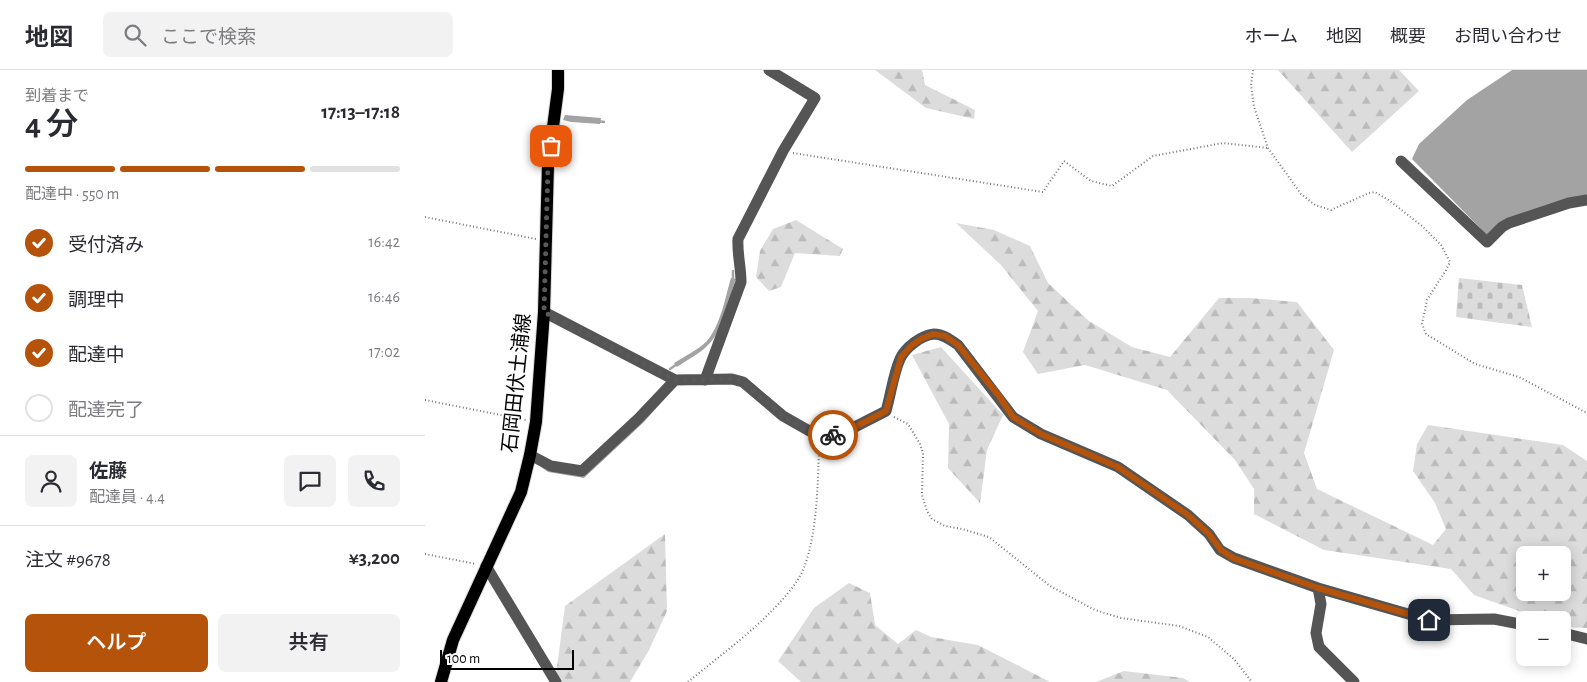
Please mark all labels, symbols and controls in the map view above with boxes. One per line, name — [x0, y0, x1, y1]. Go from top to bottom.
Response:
search box — [103, 12, 453, 57]
icon: search — [121, 21, 149, 49]
text: 地図 — [25, 26, 73, 50]
text: ここで検索 — [161, 28, 256, 47]
text: ホーム — [1245, 28, 1298, 46]
text: 地図 — [1326, 28, 1362, 46]
text: 概要 — [1390, 28, 1426, 46]
text: お問い合わせ — [1454, 28, 1562, 46]
text: 到着まで — [25, 88, 89, 104]
text: 17:13–17:18 — [321, 103, 400, 122]
text: 4 分 — [25, 109, 78, 141]
pin — [530, 125, 572, 167]
icon: bag — [537, 132, 565, 160]
text: 配達中 · 550 m — [25, 186, 119, 202]
icon: check — [25, 229, 53, 257]
text: 16:42 — [368, 234, 400, 250]
text: 受付済み — [68, 236, 144, 255]
icon: check — [25, 284, 53, 312]
text: 16:46 — [368, 289, 400, 305]
text: 調理中 — [68, 291, 125, 310]
street label: 石岡田伏土浦線 — [498, 312, 534, 454]
icon: check — [25, 339, 53, 367]
text: 17:02 — [368, 344, 400, 360]
text: 配達中 — [68, 346, 125, 365]
text: 配達完了 — [68, 401, 144, 420]
courier — [808, 410, 858, 460]
icon: bike — [819, 421, 847, 449]
button: person — [25, 455, 77, 507]
button: chat — [284, 455, 336, 507]
button: phone — [348, 455, 400, 507]
text: 佐藤 — [89, 462, 127, 481]
text: 配達員 · 4.4 — [89, 489, 165, 505]
map controls — [1516, 546, 1571, 666]
button: + — [1516, 546, 1571, 601]
text: ¥3,200 — [349, 549, 400, 568]
text: 注文 #9678 — [25, 551, 111, 570]
pin — [1408, 599, 1450, 641]
icon: home — [1415, 606, 1443, 634]
button: − — [1516, 611, 1571, 666]
button: ヘルプ — [25, 614, 208, 672]
button: 共有 — [218, 614, 400, 672]
scale bar — [440, 647, 574, 670]
text: 100 m — [447, 652, 480, 666]

